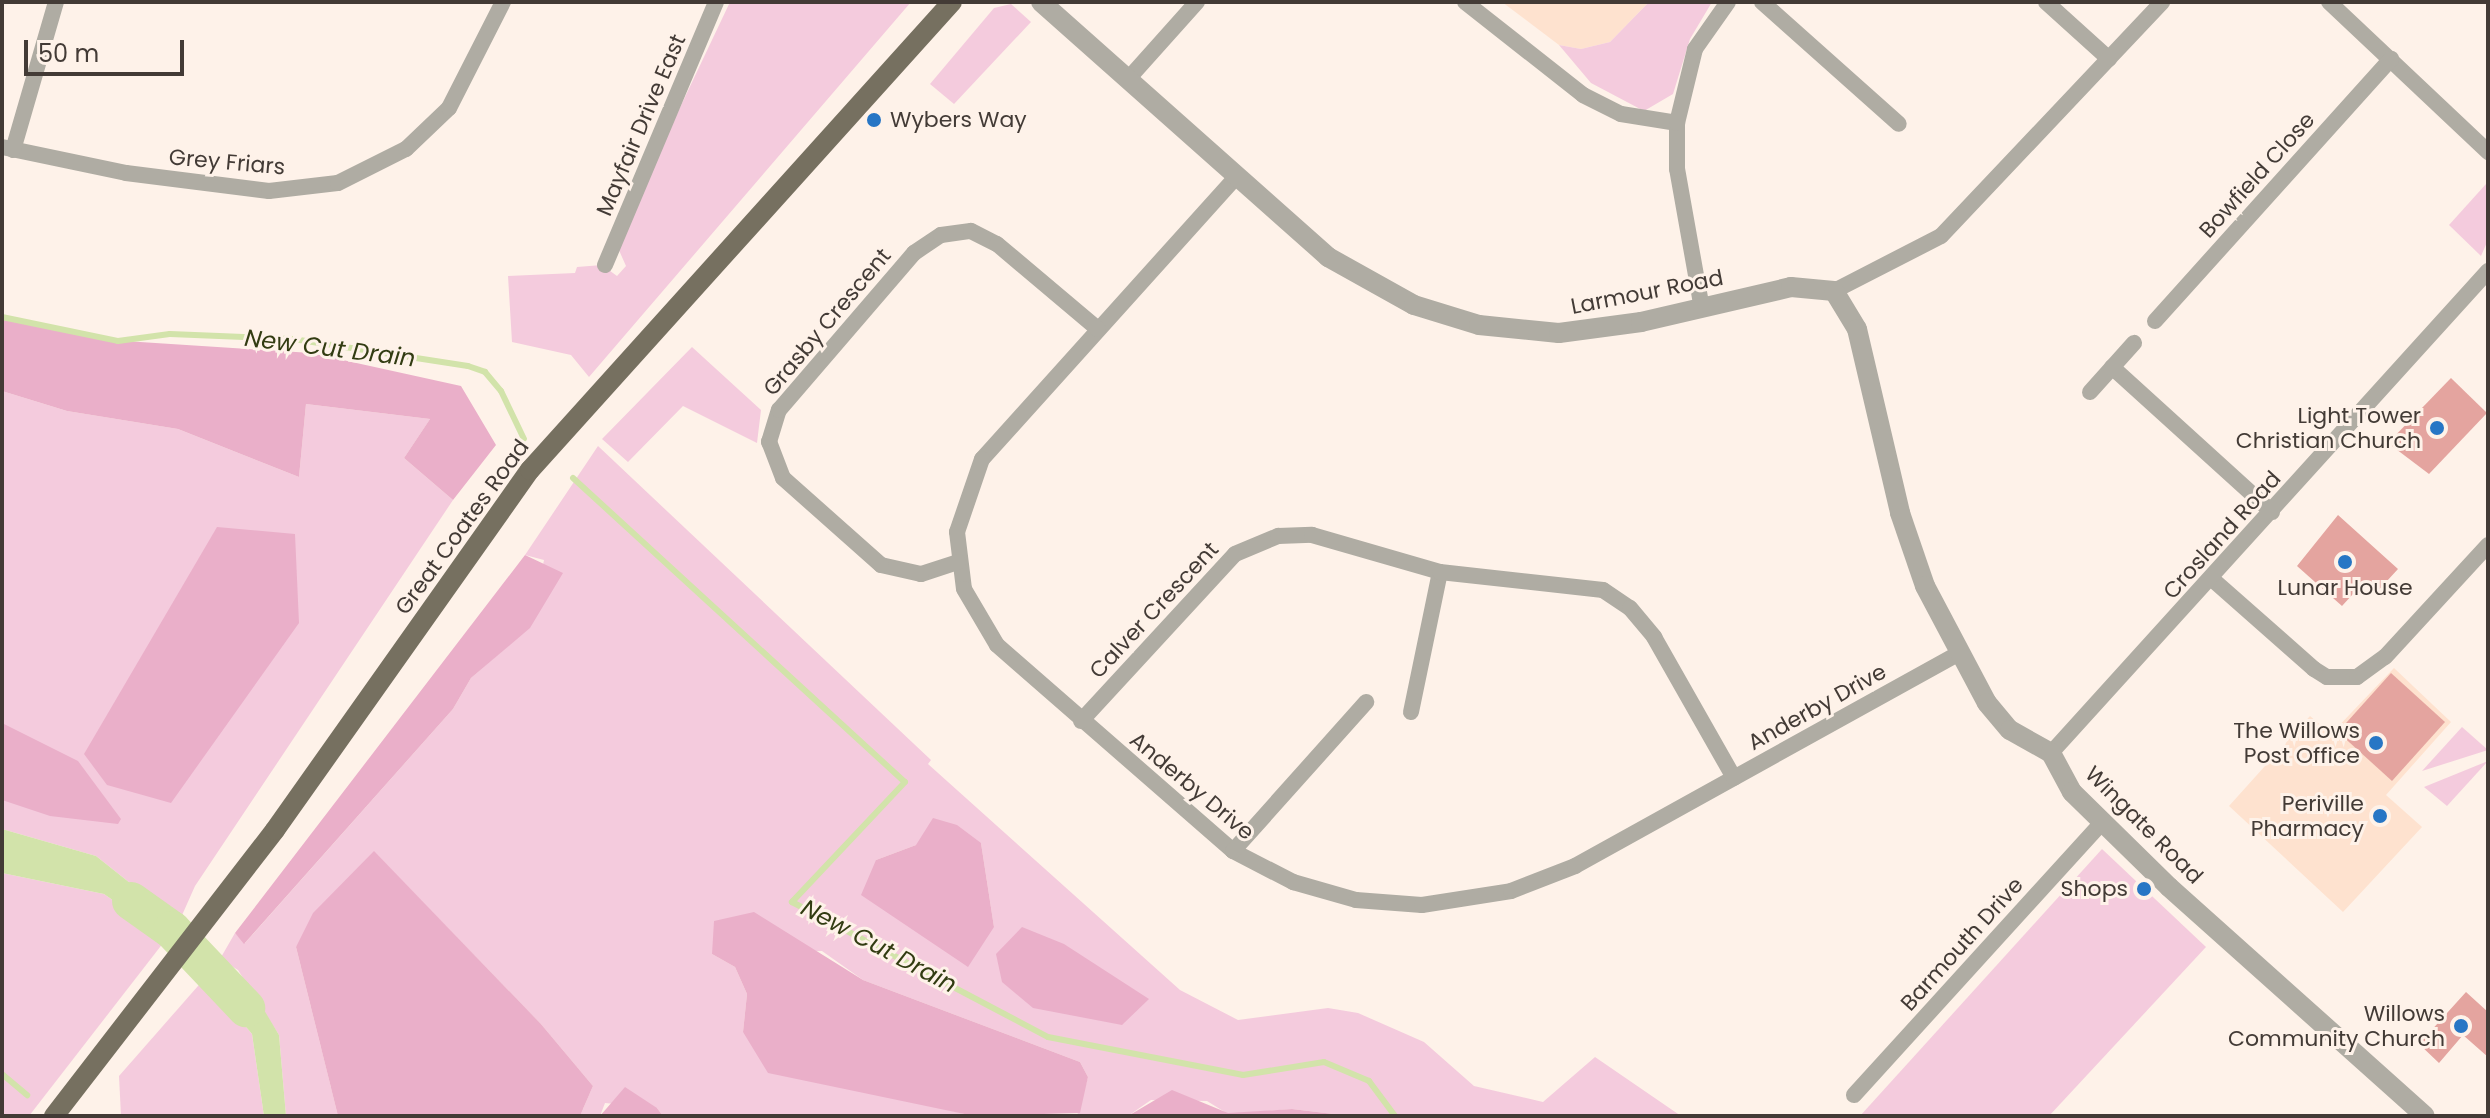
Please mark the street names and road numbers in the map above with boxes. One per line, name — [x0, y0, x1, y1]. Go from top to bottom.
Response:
street label: Mayfair Drive East — [591, 30, 691, 220]
street label: Bowfield Close — [2194, 107, 2320, 243]
street label: Grey Friars — [168, 144, 286, 180]
street label: Grasby Crescent — [758, 243, 896, 401]
street label: Larmour Road — [1569, 264, 1725, 320]
street label: Great Coates Road — [390, 434, 534, 620]
street label: Crosland Road — [2158, 466, 2286, 604]
street label: Calver Crescent — [1084, 536, 1224, 684]
street label: Anderby Drive — [1743, 658, 1891, 756]
street label: Anderby Drive — [1125, 726, 1259, 846]
street label: Wingate Road — [2080, 761, 2208, 889]
street label: Barmouth Drive — [1895, 872, 2029, 1016]

